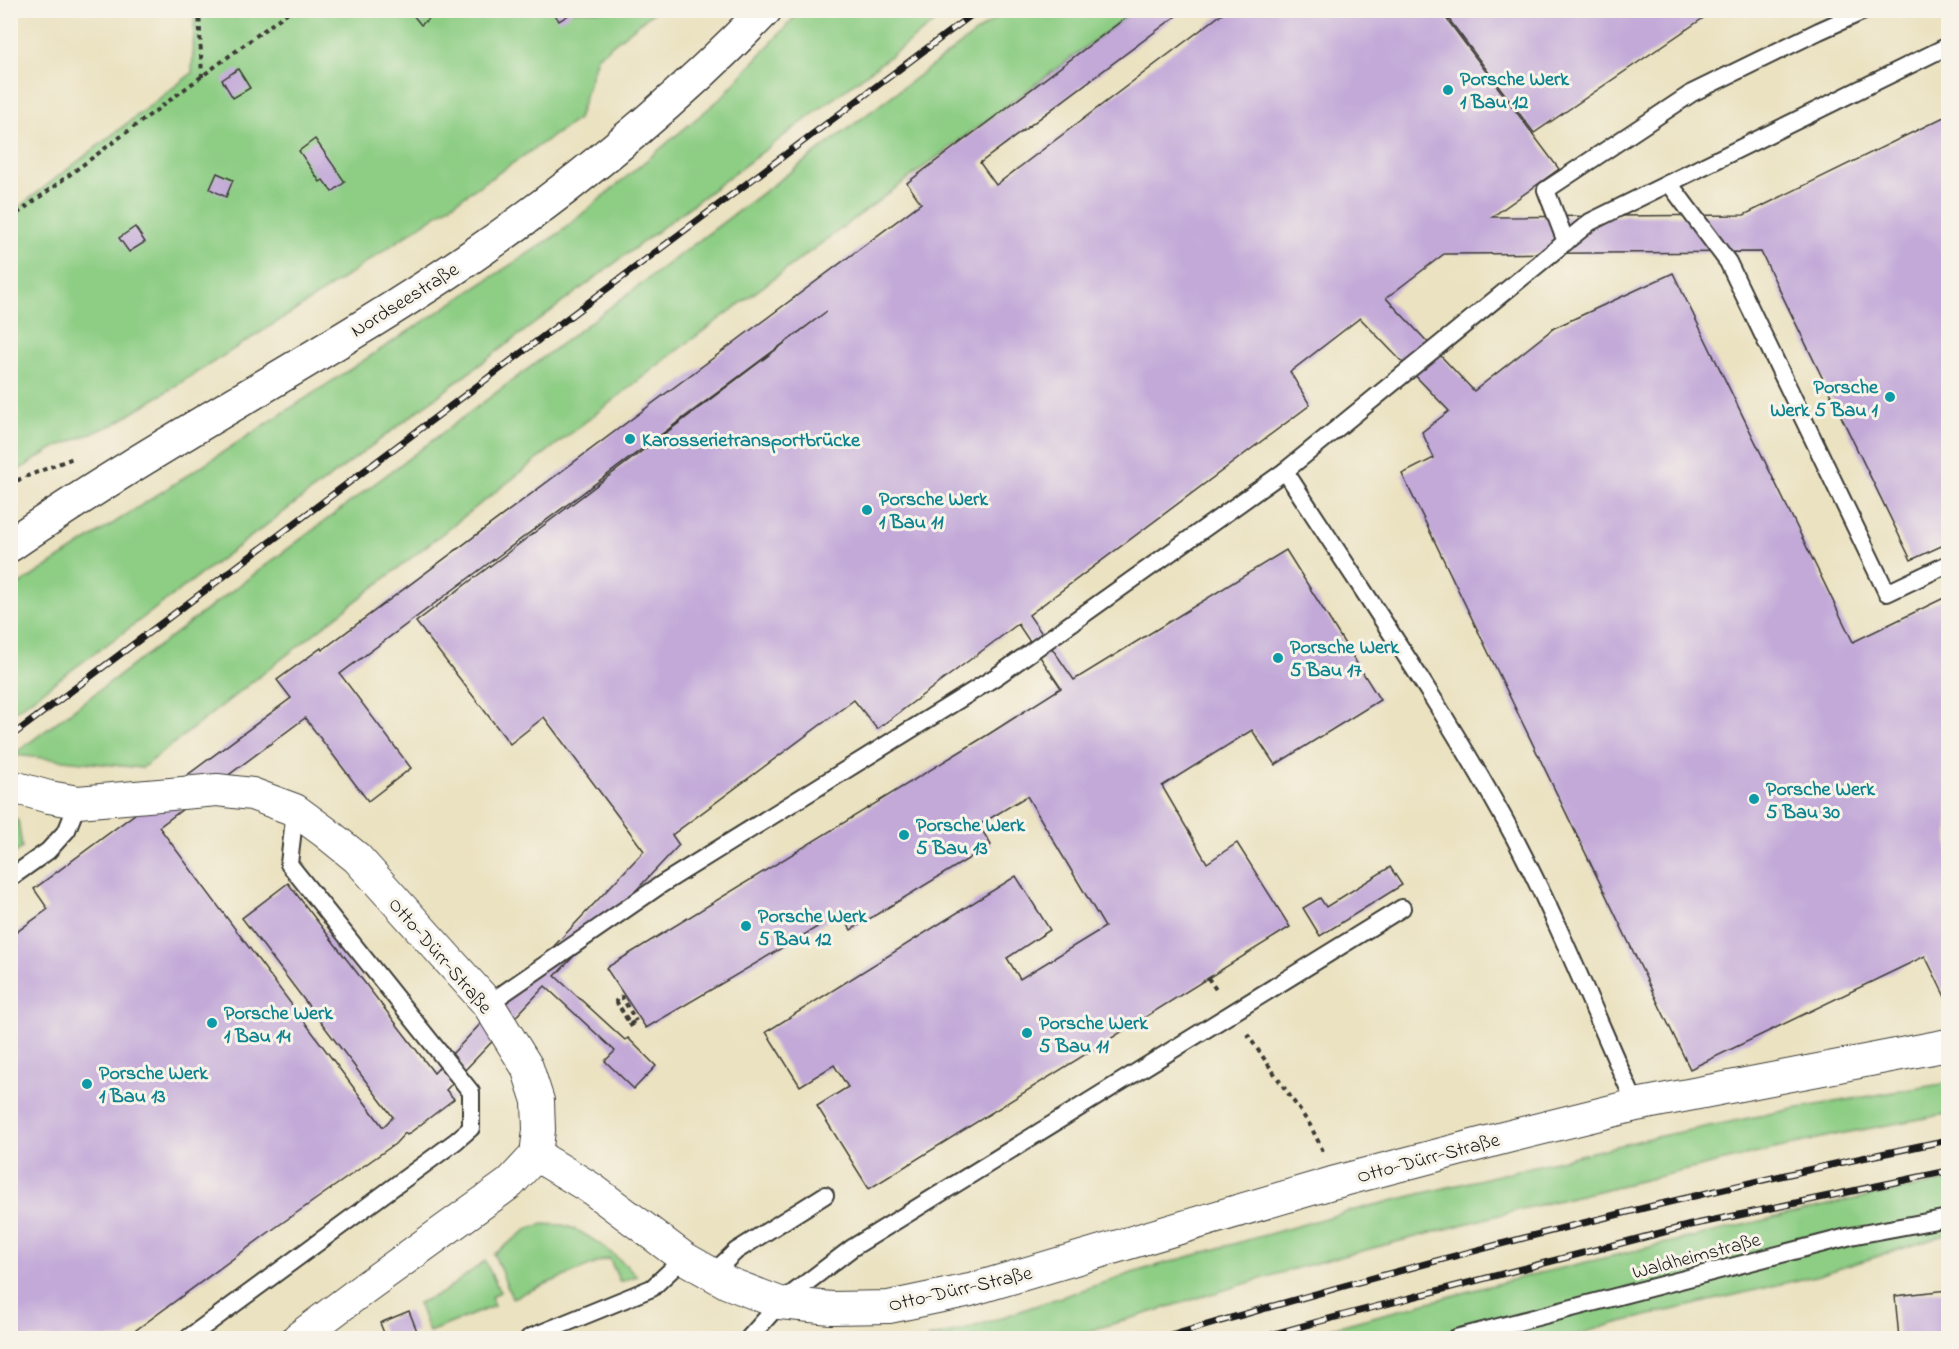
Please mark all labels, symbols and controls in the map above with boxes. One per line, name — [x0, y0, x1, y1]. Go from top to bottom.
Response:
place label: Porsche Werk 1 Bau 12 — [1460, 66, 1570, 118]
marker: Porsche Werk 1 Bau 12 — [1441, 83, 1455, 97]
street label: Nordseestraße — [346, 256, 465, 346]
place label: Porsche Werk 5 Bau 1 — [1770, 374, 1879, 426]
marker: Porsche Werk 5 Bau 1 — [1883, 390, 1897, 404]
place label: Karosserietransportbrücke — [642, 427, 861, 456]
marker: Karosserietransportbrücke — [623, 432, 637, 446]
place label: Porsche Werk 1 Bau 11 — [879, 486, 989, 538]
marker: Porsche Werk 1 Bau 11 — [860, 503, 874, 517]
place label: Porsche Werk 5 Bau 17 — [1290, 634, 1400, 686]
marker: Porsche Werk 5 Bau 17 — [1271, 651, 1285, 665]
place label: Porsche Werk 5 Bau 30 — [1766, 776, 1876, 828]
marker: Porsche Werk 5 Bau 30 — [1747, 792, 1761, 806]
place label: Porsche Werk 5 Bau 13 — [916, 812, 1026, 864]
marker: Porsche Werk 5 Bau 13 — [897, 828, 911, 842]
street label: Otto-Dürr-Straße — [380, 892, 498, 1021]
place label: Porsche Werk 5 Bau 12 — [758, 903, 868, 955]
marker: Porsche Werk 5 Bau 12 — [739, 919, 753, 933]
place label: Porsche Werk 1 Bau 14 — [224, 1000, 334, 1052]
place label: Porsche Werk 5 Bau 11 — [1039, 1010, 1149, 1062]
marker: Porsche Werk 1 Bau 14 — [205, 1016, 219, 1030]
marker: Porsche Werk 5 Bau 11 — [1020, 1026, 1034, 1040]
place label: Porsche Werk 1 Bau 13 — [99, 1060, 209, 1112]
marker: Porsche Werk 1 Bau 13 — [80, 1077, 94, 1091]
street label: Otto-Dürr-Straße — [1354, 1126, 1503, 1192]
street label: Waldheimstraße — [1629, 1226, 1764, 1288]
street label: Otto-Dürr-Straße — [886, 1260, 1035, 1321]

